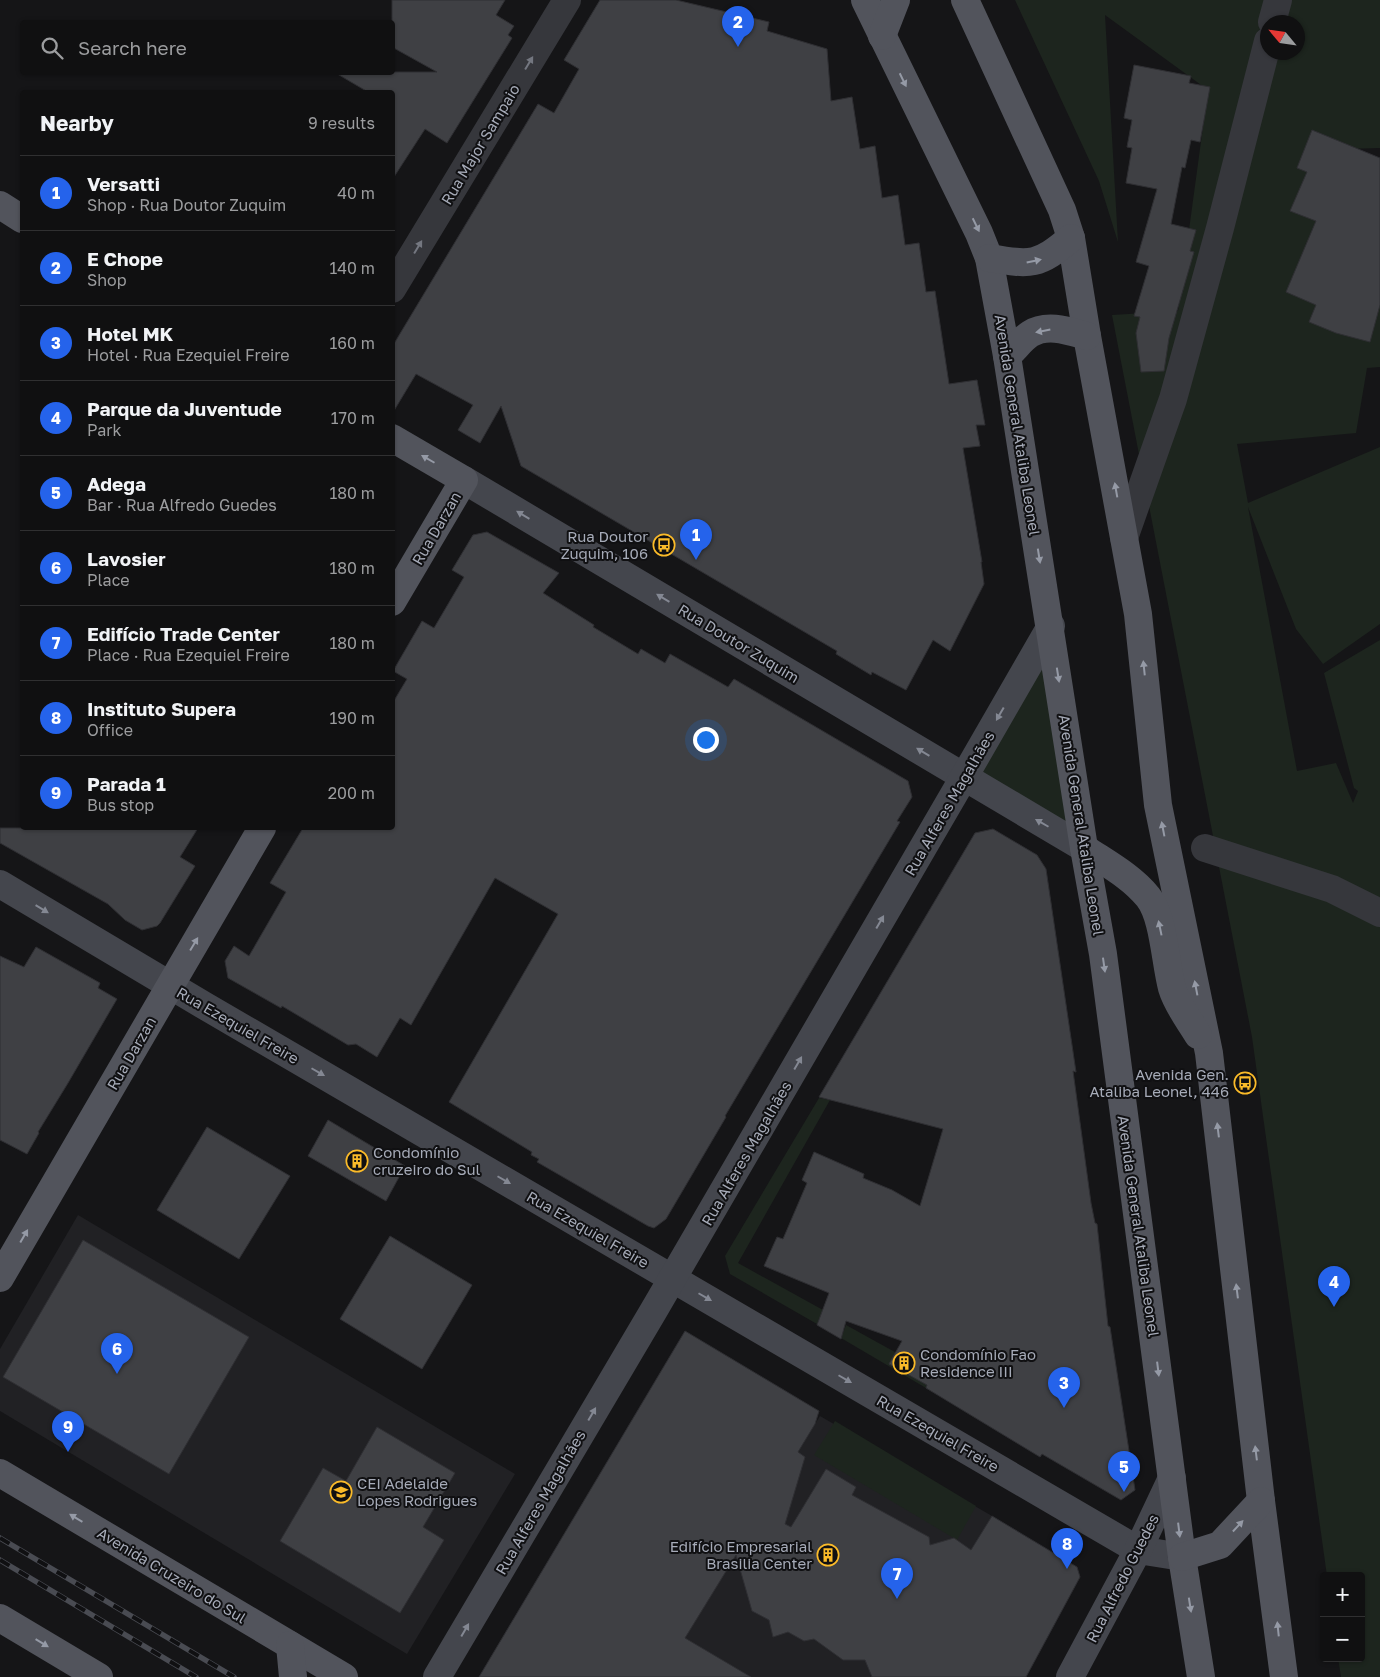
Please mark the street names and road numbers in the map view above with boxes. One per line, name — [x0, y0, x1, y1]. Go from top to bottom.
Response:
street label: Rua Major Sampaio — [437, 81, 523, 207]
street label: Avenida General Ataliba Leonel — [992, 313, 1044, 537]
street label: Rua Darzan — [408, 488, 464, 568]
street label: Rua Doutor Zuquim — [675, 600, 803, 686]
street label: Avenida General Ataliba Leonel — [1056, 713, 1108, 937]
street label: Rua Alferes Magalhães — [900, 728, 998, 878]
street label: Rua Ezequiel Freire — [174, 983, 303, 1067]
street label: Rua Darzan — [103, 1013, 159, 1093]
street label: Rua Alferes Magalhães — [697, 1078, 795, 1228]
street label: Avenida General Ataliba Leonel — [1115, 1114, 1163, 1338]
street label: Rua Ezequiel Freire — [524, 1187, 653, 1271]
street label: Rua Ezequiel Freire — [874, 1391, 1003, 1475]
street label: Rua Alferes Magalhães — [491, 1427, 589, 1577]
street label: Rua Alfredo Guedes — [1082, 1511, 1162, 1645]
street label: Avenida Cruzeiro do Sul — [94, 1523, 250, 1627]

